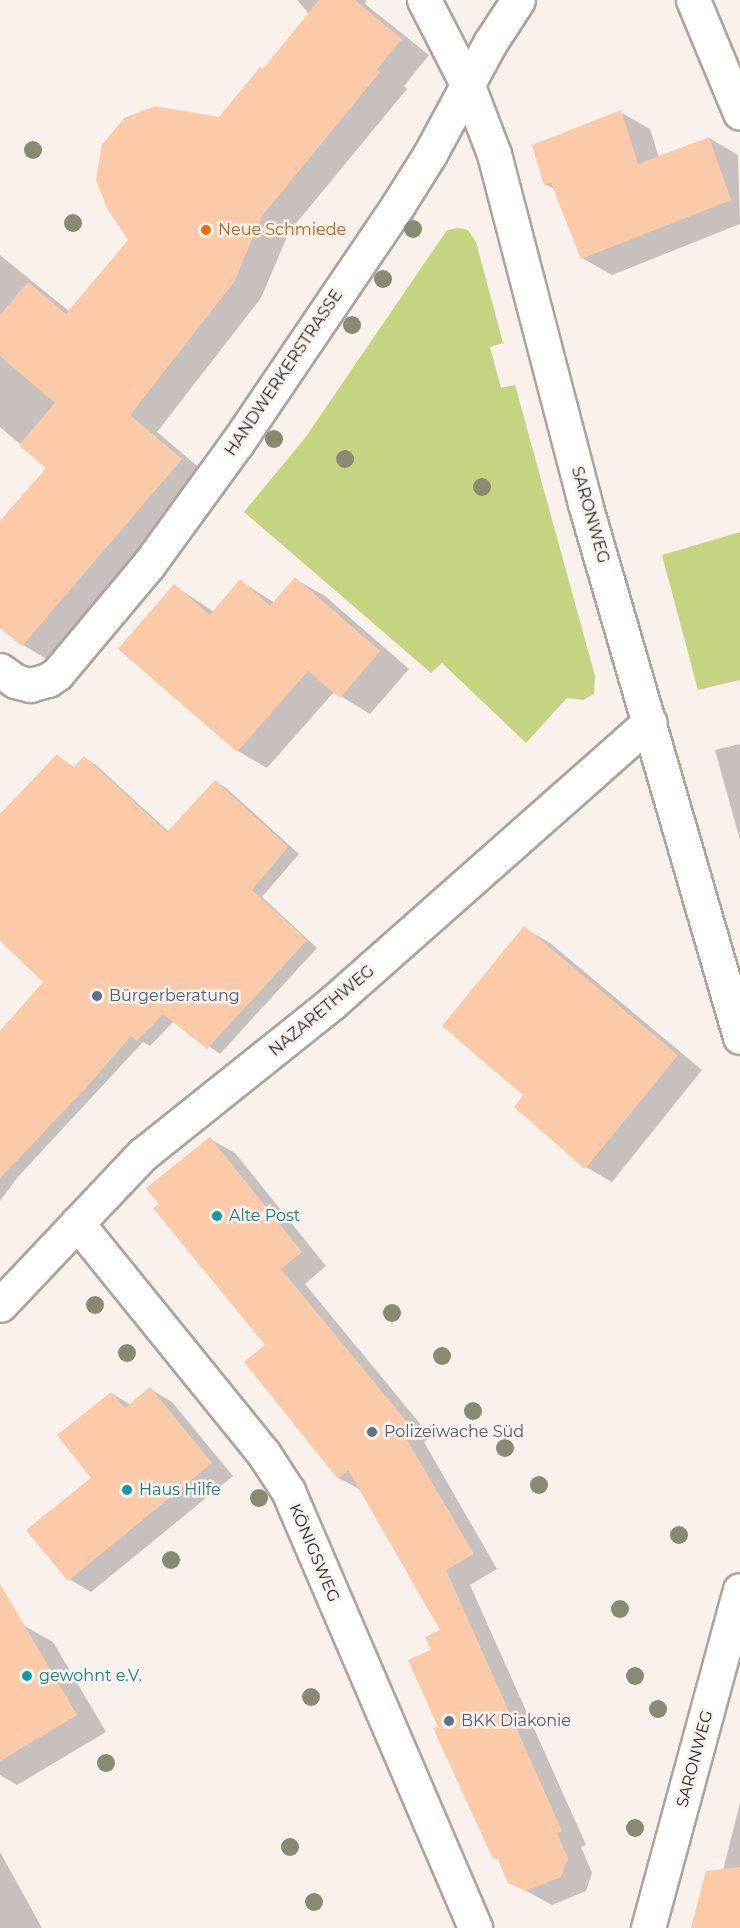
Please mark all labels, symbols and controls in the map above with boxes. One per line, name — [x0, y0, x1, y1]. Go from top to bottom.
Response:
place label: Neue Schmiede — [218, 220, 346, 240]
marker: Neue Schmiede — [199, 223, 213, 237]
street label: HANDWERKERSTRASSE — [221, 286, 347, 460]
street label: SARONWEG — [567, 464, 613, 566]
street label: NAZARETHWEG — [266, 961, 378, 1061]
place label: Bürgerberatung — [109, 986, 240, 1006]
marker: Bürgerberatung — [90, 989, 104, 1003]
place label: Alte Post — [229, 1206, 300, 1226]
marker: Alte Post — [210, 1209, 224, 1223]
place label: Polizeiwache Süd — [384, 1422, 524, 1442]
marker: Polizeiwache Süd — [365, 1425, 379, 1439]
place label: Haus Hilfe — [139, 1480, 221, 1500]
marker: Haus Hilfe — [120, 1483, 134, 1497]
street label: KÖNIGSWEG — [285, 1501, 343, 1605]
place label: gewohnt e.V. — [39, 1666, 142, 1686]
marker: gewohnt e.V. — [20, 1669, 34, 1683]
street label: SARONWEG — [673, 1708, 717, 1810]
place label: BKK Diakonie — [461, 1711, 571, 1731]
marker: BKK Diakonie — [442, 1714, 456, 1728]

